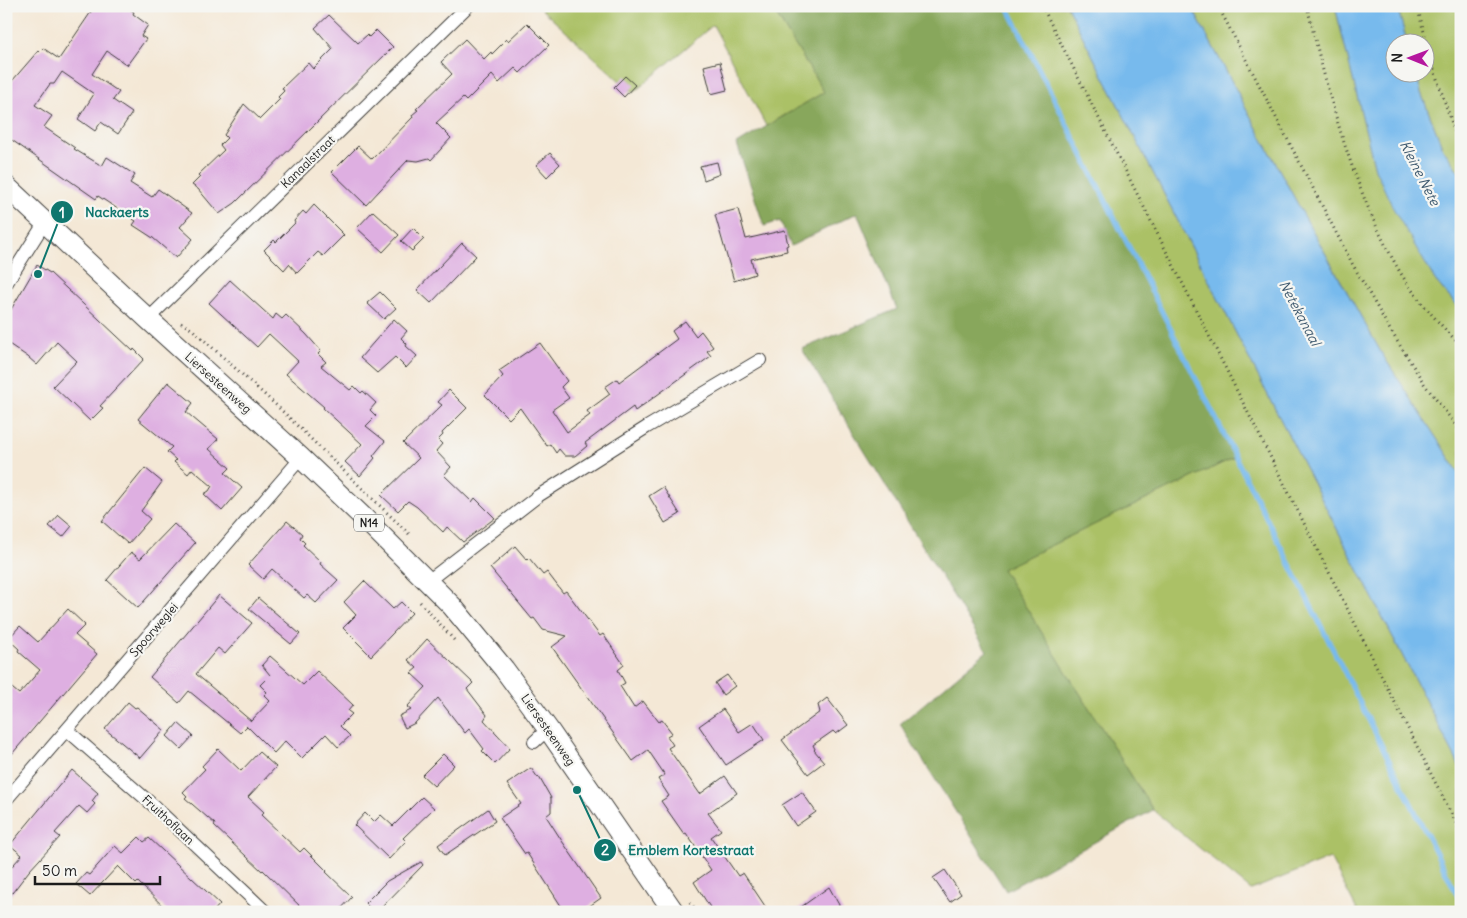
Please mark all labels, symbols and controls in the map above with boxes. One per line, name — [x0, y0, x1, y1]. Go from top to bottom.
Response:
north arrow — [1384, 32, 1434, 82]
text: N — [1388, 53, 1406, 63]
street label: Kanaalstraat — [277, 132, 338, 191]
water label: Kleine Nete — [1396, 137, 1445, 210]
callout: Nackaerts — [50, 198, 159, 227]
text: 1 — [59, 203, 65, 222]
text: Nackaerts — [85, 203, 150, 221]
water label: Netekanaal — [1275, 277, 1326, 350]
street label: Liersesteenweg — [182, 349, 255, 416]
road number: N14 — [354, 514, 384, 532]
street label: Spoorweglei — [126, 600, 181, 660]
street label: Liersesteenweg — [518, 691, 579, 769]
street label: Fruithoflaan — [139, 792, 198, 848]
callout: Emblem Kortestraat — [593, 836, 764, 865]
text: 2 — [601, 840, 609, 859]
text: Emblem Kortestraat — [628, 841, 754, 859]
scale bar — [35, 853, 160, 885]
text: 50 m — [42, 861, 77, 880]

